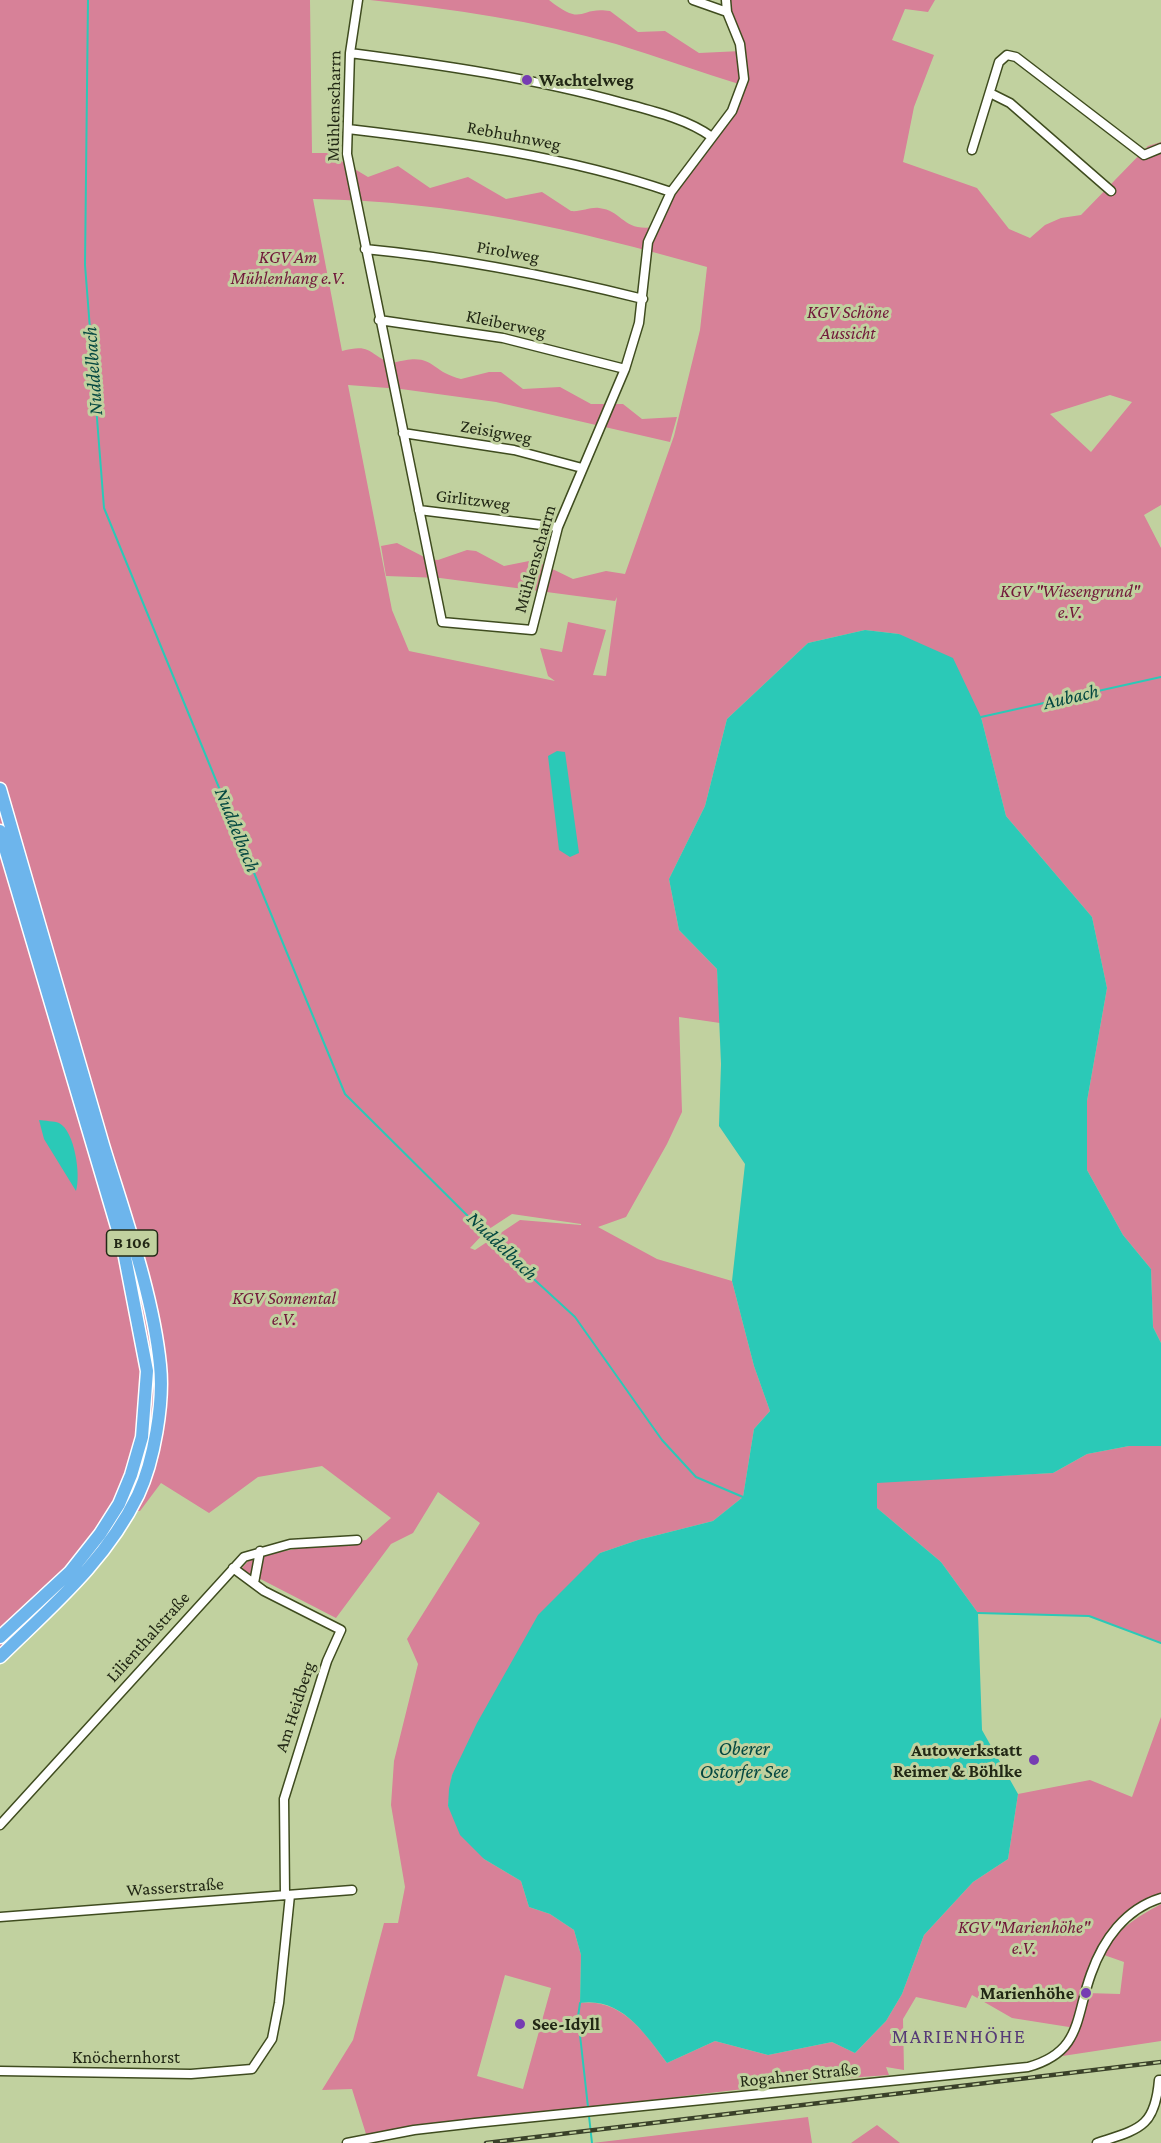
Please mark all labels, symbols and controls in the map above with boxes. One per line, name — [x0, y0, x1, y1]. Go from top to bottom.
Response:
street label: Mühlenscharrn — [322, 50, 346, 162]
place label: Wachtelweg — [539, 69, 634, 91]
marker: Wachtelweg — [520, 73, 534, 87]
street label: Rebhuhnweg — [465, 116, 563, 156]
street label: Pirolweg — [475, 236, 541, 268]
park label: KGV Am Mühlenhang e.V. — [230, 246, 346, 288]
park label: KGV Schöne Aussicht — [807, 301, 889, 344]
street label: Kleiberweg — [464, 305, 548, 343]
water label: Nuddelbach — [78, 326, 108, 416]
street label: Zeisigweg — [459, 415, 533, 449]
street label: Girlitzweg — [435, 485, 511, 515]
street label: Mühlenscharrn — [509, 502, 561, 616]
park label: KGV "Wiesengrund" e.V. — [1000, 580, 1140, 622]
water label: Aubach — [1041, 679, 1101, 715]
water label: Nuddelbach — [209, 784, 265, 876]
water label: Nuddelbach — [462, 1206, 542, 1286]
road number: B 106 — [106, 1230, 158, 1256]
park label: KGV Sonnental e.V. — [232, 1287, 336, 1330]
street label: Lilienthalstraße — [102, 1587, 194, 1687]
street label: Am Heidberg — [270, 1659, 320, 1755]
water label: Oberer Ostorfer See — [700, 1737, 788, 1784]
place label: Autowerkstatt Reimer & Böhlke — [893, 1739, 1022, 1782]
marker: Autowerkstatt Reimer & Böhlke — [1027, 1753, 1041, 1767]
street label: Wasserstraße — [126, 1873, 224, 1901]
park label: KGV "Marienhöhe" e.V. — [958, 1916, 1090, 1958]
place label: Marienhöhe — [980, 1982, 1074, 2004]
marker: Marienhöhe — [1079, 1986, 1093, 2000]
place label: See-Idyll — [532, 2013, 600, 2035]
marker: See-Idyll — [513, 2017, 527, 2031]
district label: MARIENHÖHE — [892, 2025, 1026, 2049]
street label: Knöchernhorst — [72, 2046, 180, 2068]
street label: Rogahner Straße — [739, 2058, 859, 2092]

